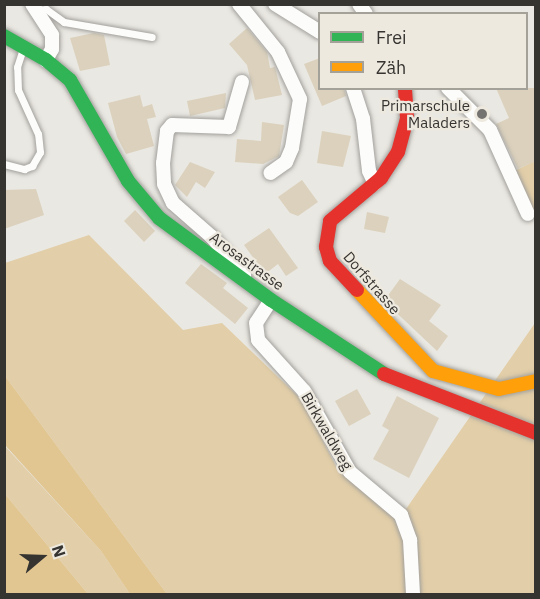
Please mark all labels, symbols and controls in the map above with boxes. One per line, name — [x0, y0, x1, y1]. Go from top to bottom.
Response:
legend — [318, 12, 528, 90]
text: Frei — [376, 26, 407, 49]
text: Zäh — [376, 56, 406, 79]
place label: Primarschule Maladers — [381, 96, 470, 131]
marker: Primarschule Maladers — [475, 107, 489, 121]
street label: Arosastrasse — [206, 228, 288, 294]
street label: Dorfstrasse — [340, 248, 404, 318]
street label: Birkwaldweg — [298, 389, 356, 473]
north arrow — [12, 527, 72, 587]
text: N — [48, 542, 70, 560]

